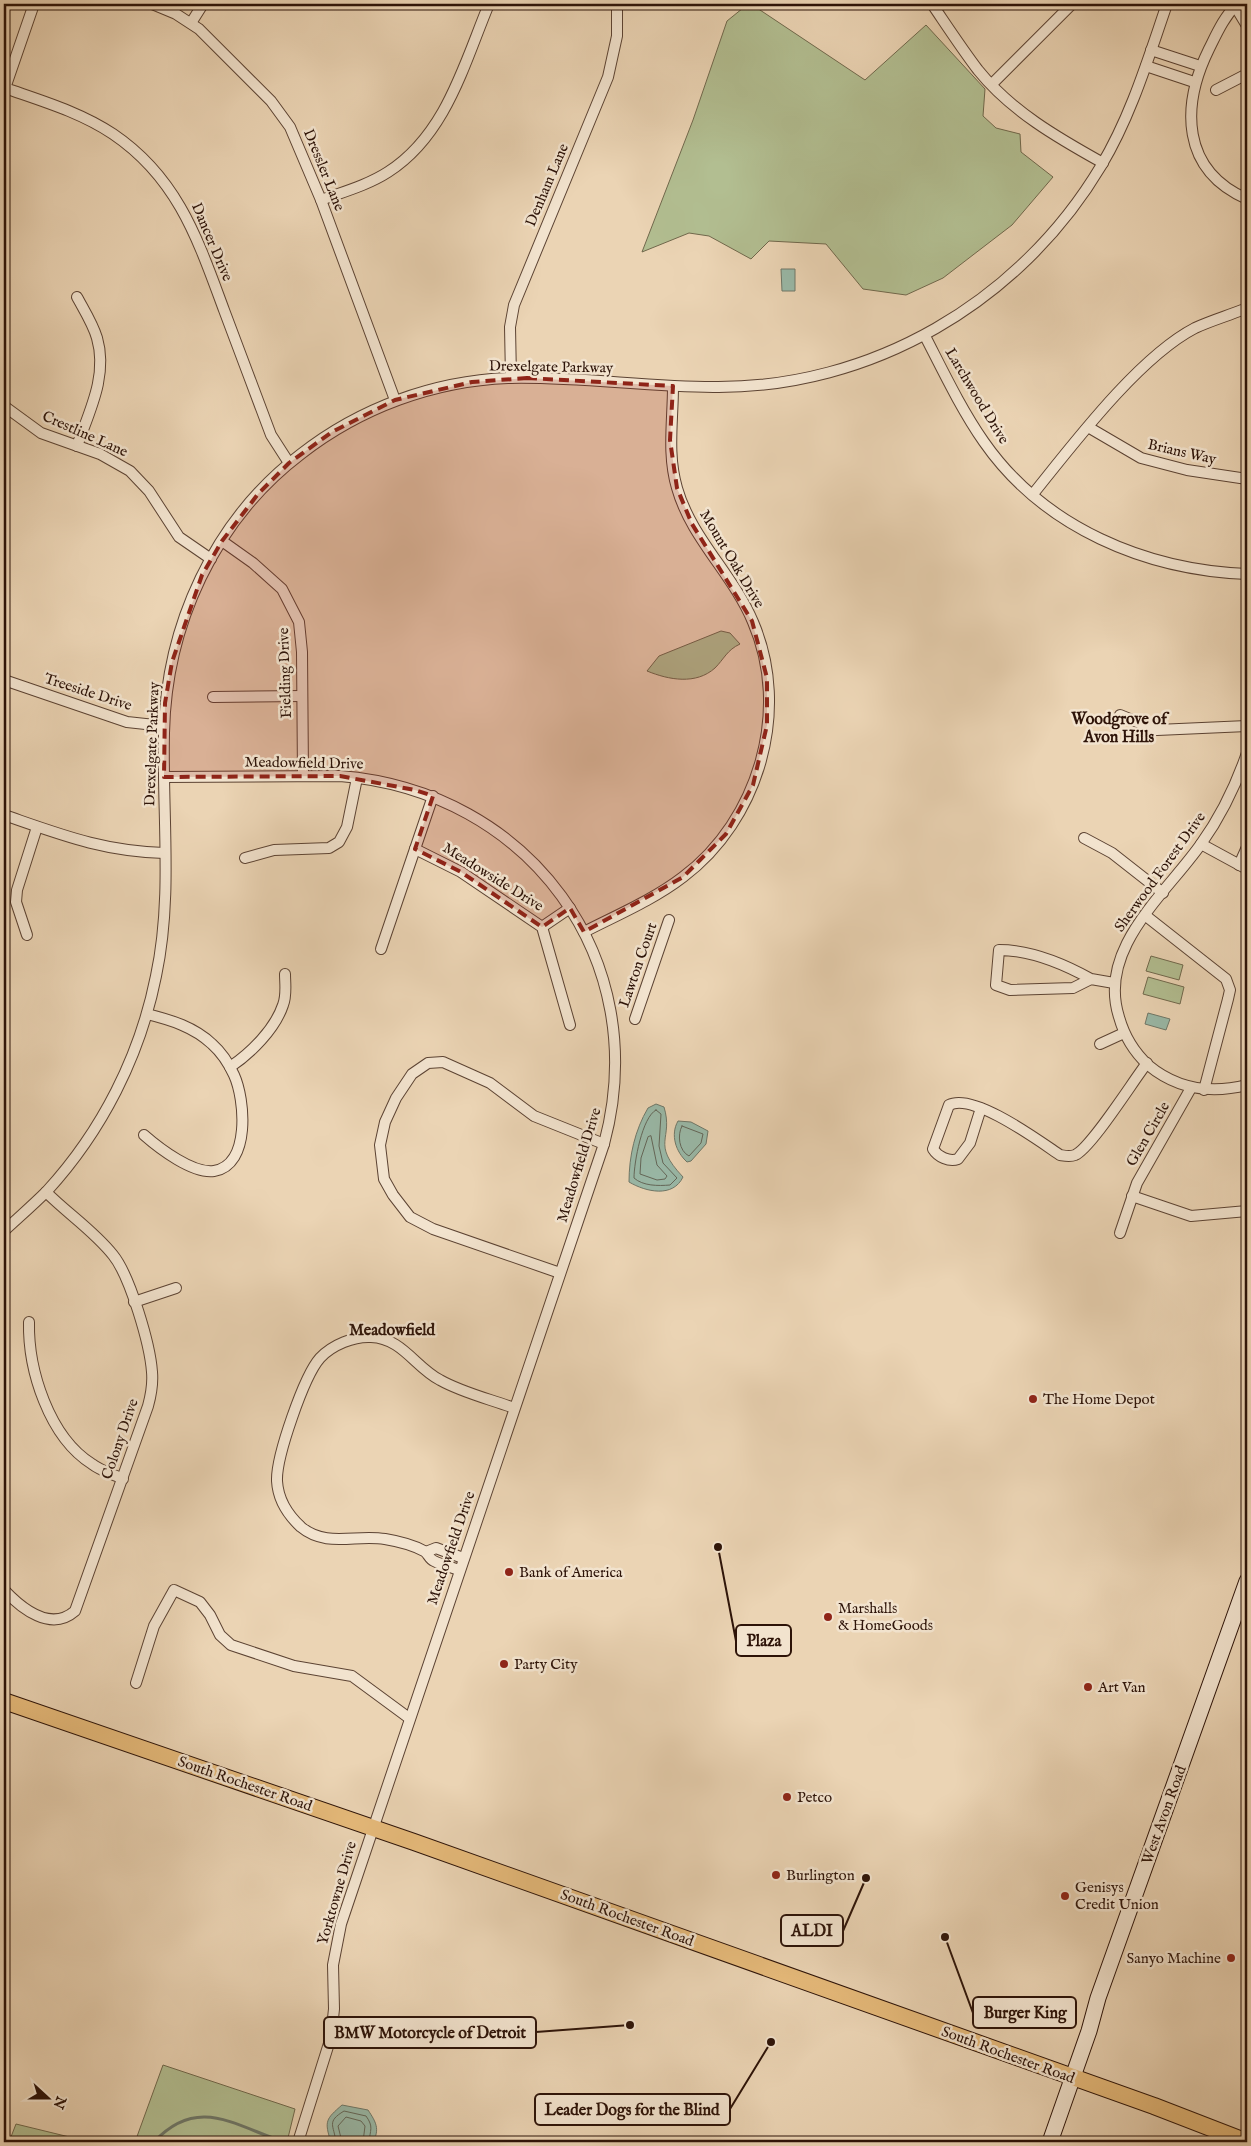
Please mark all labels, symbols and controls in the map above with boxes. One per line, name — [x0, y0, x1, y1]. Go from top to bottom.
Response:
street label: Dressler Lane — [299, 126, 349, 214]
street label: Denham Lane — [521, 141, 573, 229]
street label: Dancer Drive — [187, 200, 237, 284]
street label: Larchwood Drive — [941, 344, 1013, 448]
street label: Drexelgate Parkway — [489, 356, 614, 378]
street label: Crestline Lane — [39, 407, 131, 461]
street label: Brians Way — [1146, 435, 1219, 469]
street label: Mount Oak Drive — [695, 506, 769, 612]
street label: Fielding Drive — [274, 627, 296, 719]
street label: Treeside Drive — [42, 669, 134, 715]
street label: Drexelgate Parkway — [140, 681, 164, 807]
district label: Woodgrove of Avon Hills — [1070, 710, 1170, 748]
street label: Meadowfield Drive — [244, 752, 364, 774]
street label: Sherwood Forest Drive — [1110, 808, 1210, 936]
street label: Meadowside Drive — [439, 838, 547, 916]
street label: Lawton Court — [615, 920, 661, 1010]
street label: Glen Circle — [1122, 1098, 1174, 1170]
street label: Meadowfield Drive — [553, 1105, 606, 1225]
district label: Meadowfield — [349, 1321, 436, 1341]
place label: The Home Depot — [1043, 1390, 1155, 1409]
marker: The Home Depot — [1027, 1393, 1039, 1405]
street label: Colony Drive — [97, 1396, 143, 1482]
street label: Meadowfield Drive — [423, 1489, 479, 1607]
place label: Bank of America — [519, 1563, 623, 1582]
marker: Bank of America — [503, 1566, 515, 1578]
place label: Marshalls & HomeGoods — [838, 1599, 933, 1635]
marker: Marshalls & HomeGoods — [822, 1611, 834, 1623]
callout: Plaza — [736, 1625, 791, 1656]
text: Plaza — [747, 1632, 783, 1652]
place label: Party City — [514, 1655, 578, 1674]
marker: Party City — [498, 1658, 510, 1670]
place label: Art Van — [1097, 1678, 1145, 1697]
marker: Art Van — [1082, 1681, 1094, 1693]
street label: South Rochester Road — [175, 1752, 315, 1816]
street label: West Avon Road — [1137, 1762, 1191, 1867]
place label: Petco — [797, 1788, 832, 1807]
marker: Petco — [781, 1791, 793, 1803]
street label: Yorktowne Drive — [313, 1839, 361, 1947]
place label: Burlington — [786, 1866, 855, 1885]
marker: Burlington — [770, 1869, 782, 1881]
place label: Genisys Credit Union — [1075, 1878, 1159, 1914]
street label: South Rochester Road — [558, 1885, 697, 1951]
marker: Genisys Credit Union — [1059, 1890, 1071, 1902]
callout: ALDI — [781, 1915, 843, 1946]
text: ALDI — [790, 1922, 833, 1942]
place label: Sanyo Machine — [1127, 1949, 1221, 1968]
marker: Sanyo Machine — [1225, 1952, 1237, 1964]
callout: Burger King — [973, 1997, 1076, 2028]
text: Burger King — [983, 2004, 1068, 2024]
callout: BMW Motorcycle of Detroit — [324, 2017, 536, 2048]
street label: South Rochester Road — [939, 2022, 1078, 2088]
text: BMW Motorcycle of Detroit — [334, 2024, 527, 2044]
north arrow — [22, 2074, 72, 2124]
text: N — [49, 2092, 70, 2111]
callout: Leader Dogs for the Blind — [535, 2094, 730, 2125]
text: Leader Dogs for the Blind — [544, 2101, 720, 2121]

